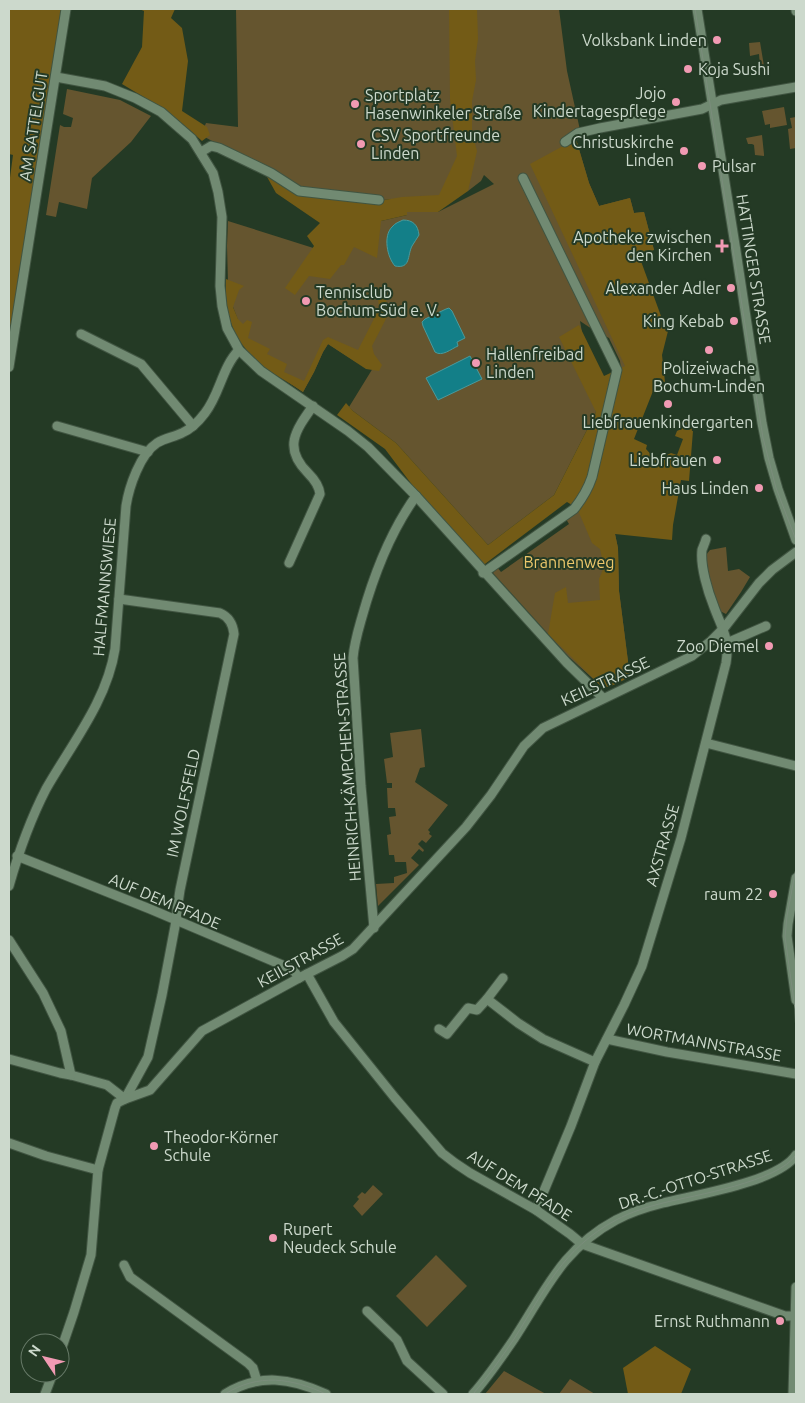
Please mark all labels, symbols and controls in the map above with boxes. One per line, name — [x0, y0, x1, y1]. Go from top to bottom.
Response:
place label: Volksbank Linden — [582, 31, 707, 49]
marker: Volksbank Linden — [711, 34, 723, 46]
place label: Koja Sushi — [698, 60, 770, 78]
marker: Koja Sushi — [682, 63, 694, 75]
street label: AM SATTELGUT — [15, 70, 51, 182]
place label: Jojo Kindertagespflege — [533, 84, 666, 120]
place label: Sportplatz Hasenwinkeler Straße — [365, 86, 522, 122]
marker: Jojo Kindertagespflege — [670, 96, 682, 108]
marker: Sportplatz Hasenwinkeler Straße — [349, 98, 361, 110]
place label: CSV Sportfreunde Linden — [371, 126, 500, 162]
place label: Christuskirche Linden — [572, 133, 674, 169]
marker: CSV Sportfreunde Linden — [355, 138, 367, 150]
marker: Christuskirche Linden — [678, 145, 690, 157]
place label: Pulsar — [712, 157, 756, 175]
marker: Pulsar — [696, 160, 708, 172]
street label: HATTINGER STRASSE — [733, 193, 775, 345]
place label: Apotheke zwischen den Kirchen — [573, 228, 712, 264]
marker: Apotheke zwischen den Kirchen — [716, 240, 728, 252]
place label: Alexander Adler — [605, 279, 721, 297]
marker: Alexander Adler — [725, 282, 737, 294]
place label: Tennisclub Bochum-Süd e. V. — [316, 283, 440, 319]
marker: Tennisclub Bochum-Süd e. V. — [300, 295, 312, 307]
place label: King Kebab — [643, 312, 724, 330]
marker: King Kebab — [728, 315, 740, 327]
marker: Polizeiwache Bochum-Linden — [703, 344, 715, 356]
place label: Hallenfreibad Linden — [486, 345, 584, 381]
marker: Hallenfreibad Linden — [470, 357, 482, 369]
place label: Polizeiwache Bochum-Linden — [653, 359, 765, 395]
marker: Liebfrauenkindergarten — [662, 398, 674, 410]
place label: Liebfrauenkindergarten — [583, 413, 753, 431]
place label: Liebfrauen — [629, 451, 707, 469]
marker: Liebfrauen — [711, 454, 723, 466]
place label: Haus Linden — [661, 479, 749, 497]
marker: Haus Linden — [753, 482, 765, 494]
street label: HALFMANNSWIESE — [89, 517, 119, 657]
park label: Brannenweg — [523, 553, 615, 571]
place label: Zoo Diemel — [677, 637, 759, 655]
marker: Zoo Diemel — [763, 640, 775, 652]
street label: HEINRICH-KÄMPCHEN-STRASSE — [330, 652, 364, 882]
street label: KEILSTRASSE — [558, 653, 652, 709]
street label: IM WOLFSFELD — [163, 747, 203, 859]
street label: AXSTRASSE — [642, 802, 682, 888]
street label: AUF DEM PFADE — [107, 869, 223, 933]
place label: raum 22 — [704, 885, 763, 903]
marker: raum 22 — [767, 888, 779, 900]
street label: KEILSTRASSE — [254, 929, 346, 991]
street label: WORTMANNSTRASSE — [625, 1019, 783, 1065]
place label: Theodor-Körner Schule — [164, 1128, 278, 1164]
marker: Theodor-Körner Schule — [148, 1140, 160, 1152]
street label: AUF DEM PFADE — [465, 1146, 575, 1224]
street label: DR.-C.-OTTO-STRASSE — [616, 1146, 774, 1212]
place label: Rupert Neudeck Schule — [283, 1220, 397, 1256]
marker: Rupert Neudeck Schule — [267, 1232, 279, 1244]
place label: Ernst Ruthmann — [654, 1312, 770, 1330]
marker: Ernst Ruthmann — [774, 1315, 786, 1327]
north arrow — [20, 1333, 70, 1383]
text: N — [25, 1342, 44, 1359]

